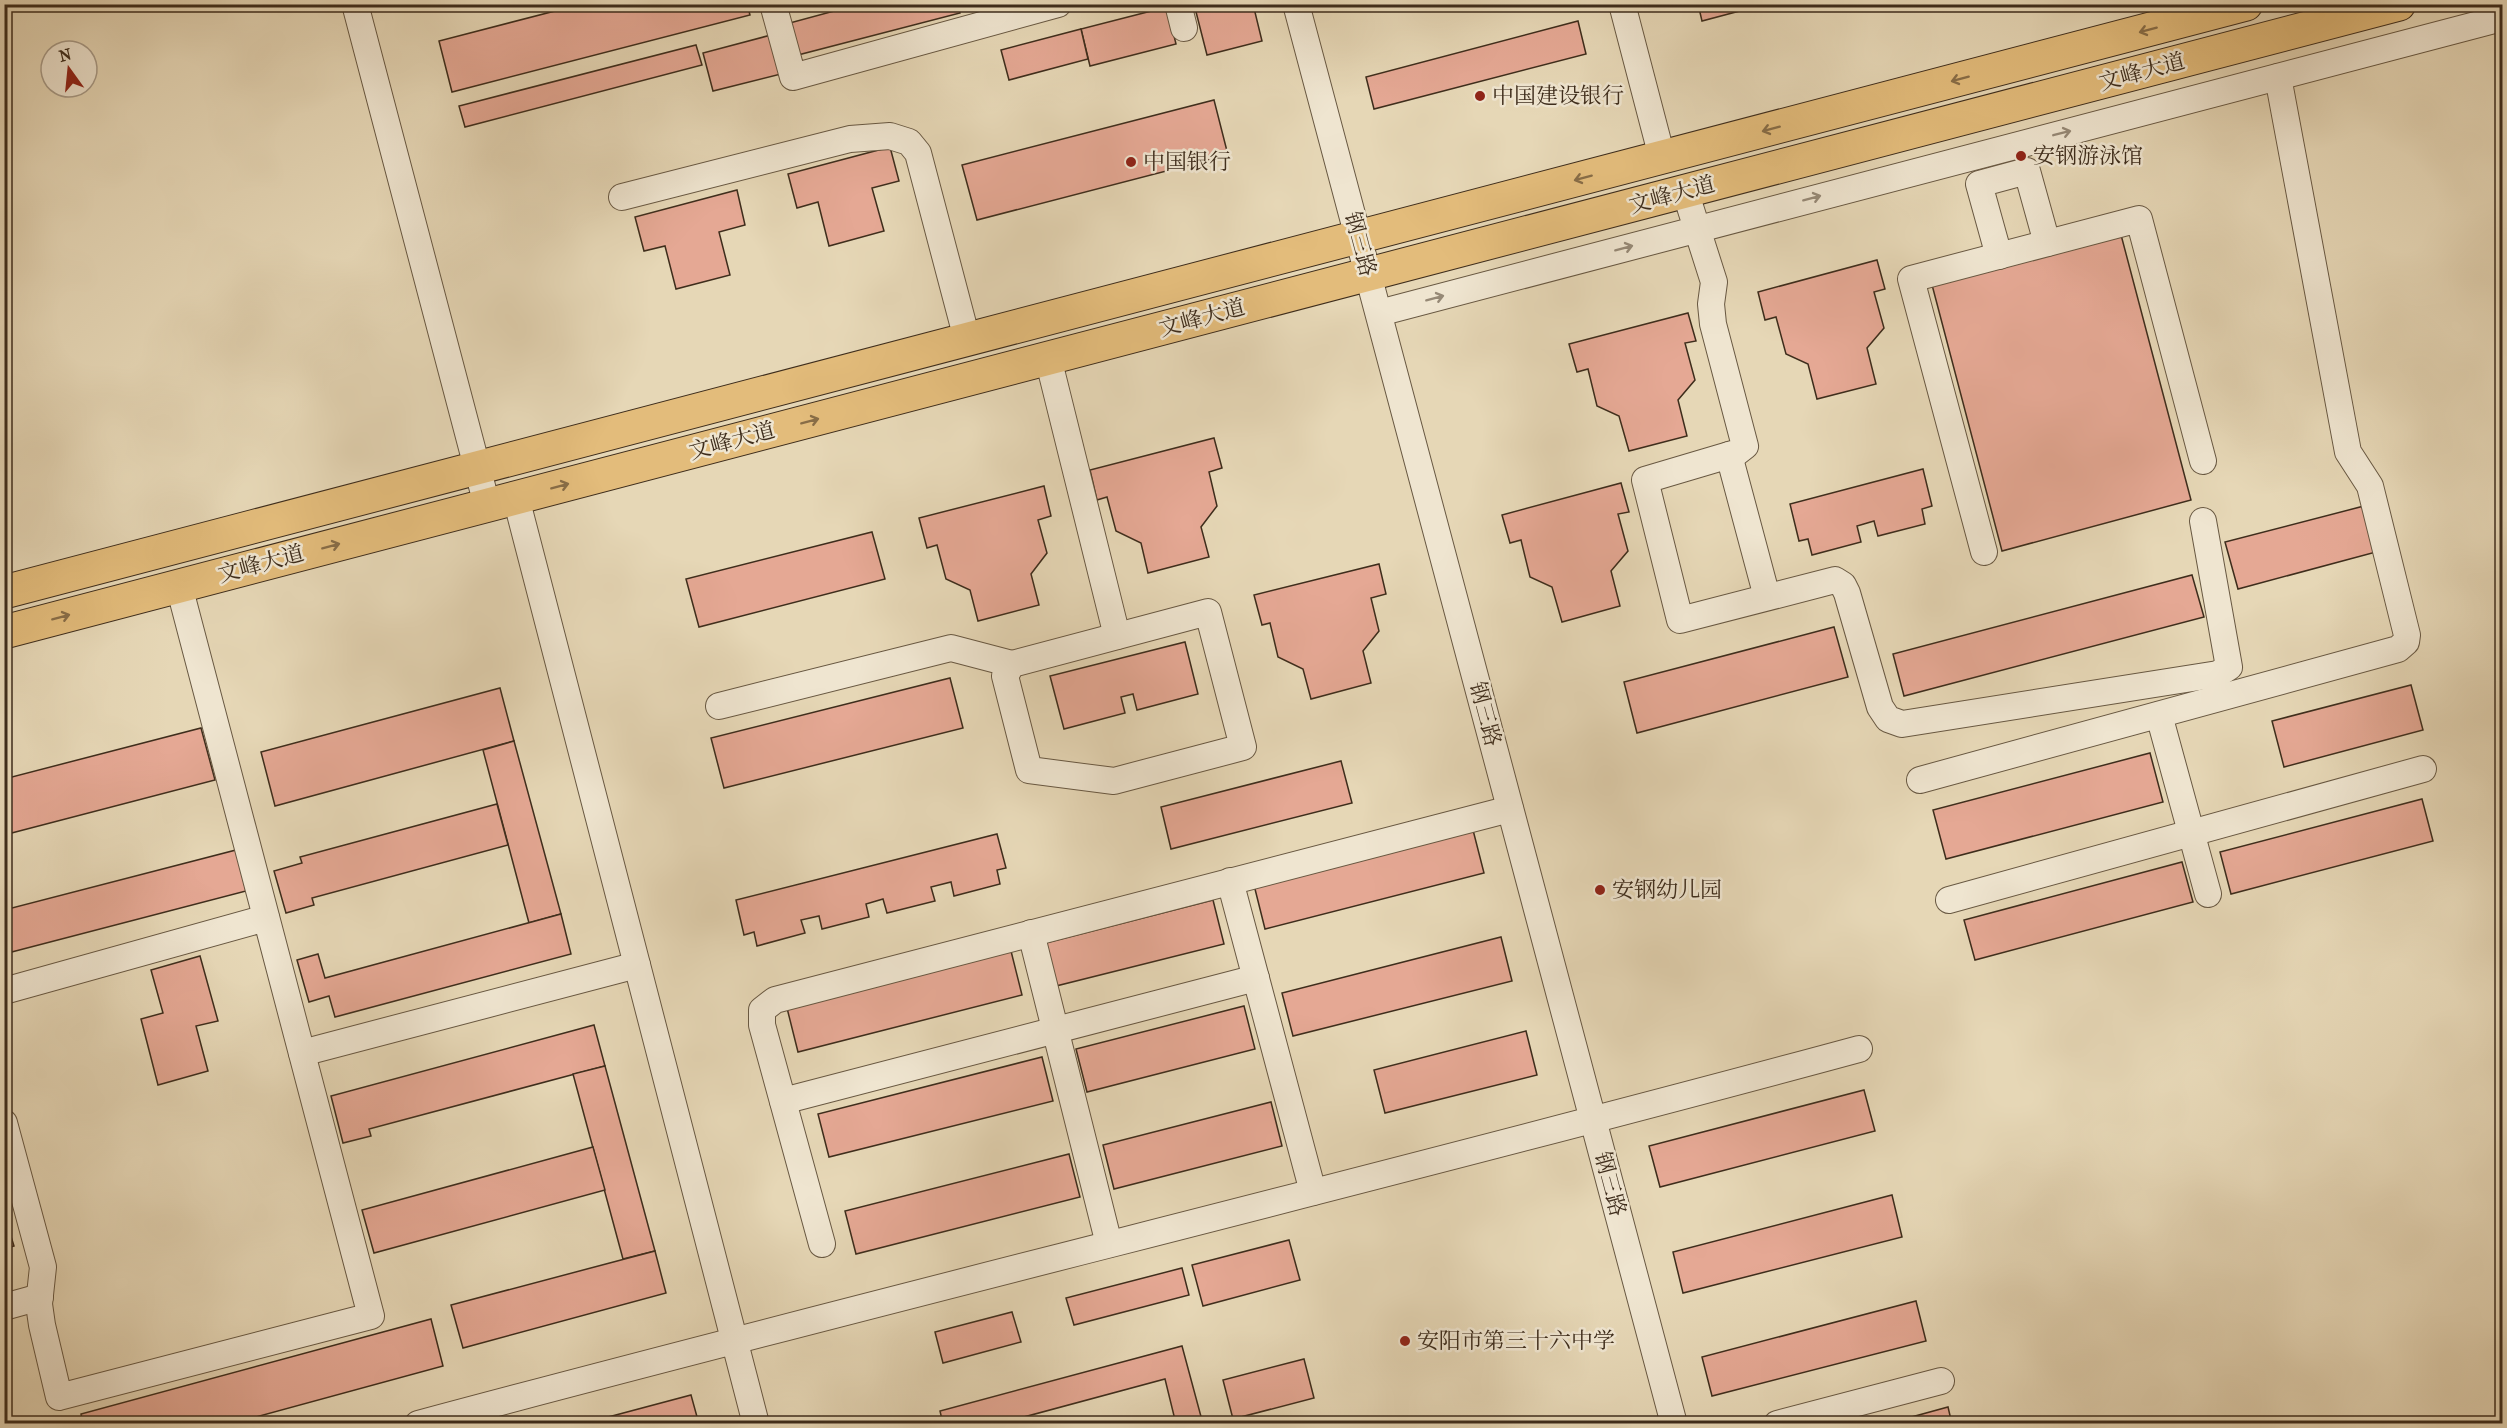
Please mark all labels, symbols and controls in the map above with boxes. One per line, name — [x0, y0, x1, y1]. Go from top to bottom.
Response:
one-way arrow — [2139, 25, 2158, 36]
north arrow — [39, 39, 99, 99]
text: N — [57, 44, 74, 66]
street label: 文峰大道 — [2096, 48, 2188, 96]
one-way arrow — [1951, 74, 1970, 86]
place label: 中国建设银行 — [1492, 83, 1624, 109]
marker: 中国建设银行 — [1473, 89, 1487, 103]
one-way arrow — [1762, 124, 1781, 135]
one-way arrow — [2052, 126, 2071, 138]
place label: 安钢游泳馆 — [2033, 143, 2143, 169]
place label: 中国银行 — [1143, 149, 1231, 175]
marker: 安钢游泳馆 — [2014, 149, 2028, 163]
marker: 中国银行 — [1124, 155, 1138, 169]
street label: 文峰大道 — [1626, 171, 1718, 219]
one-way arrow — [1573, 173, 1592, 185]
one-way arrow — [1802, 192, 1821, 204]
street label: 钢三路 — [1339, 209, 1381, 279]
one-way arrow — [1614, 242, 1633, 254]
one-way arrow — [1425, 292, 1444, 304]
street label: 文峰大道 — [1156, 294, 1248, 342]
one-way arrow — [800, 414, 819, 426]
street label: 文峰大道 — [686, 417, 778, 465]
one-way arrow — [550, 480, 569, 491]
street label: 文峰大道 — [215, 540, 307, 588]
one-way arrow — [321, 540, 340, 551]
one-way arrow — [51, 610, 70, 622]
street label: 钢三路 — [1464, 679, 1506, 749]
place label: 安钢幼儿园 — [1612, 877, 1722, 903]
marker: 安钢幼儿园 — [1593, 883, 1607, 897]
street label: 钢三路 — [1589, 1149, 1631, 1219]
place label: 安阳市第三十六中学 — [1417, 1328, 1615, 1354]
marker: 安阳市第三十六中学 — [1398, 1334, 1412, 1348]

